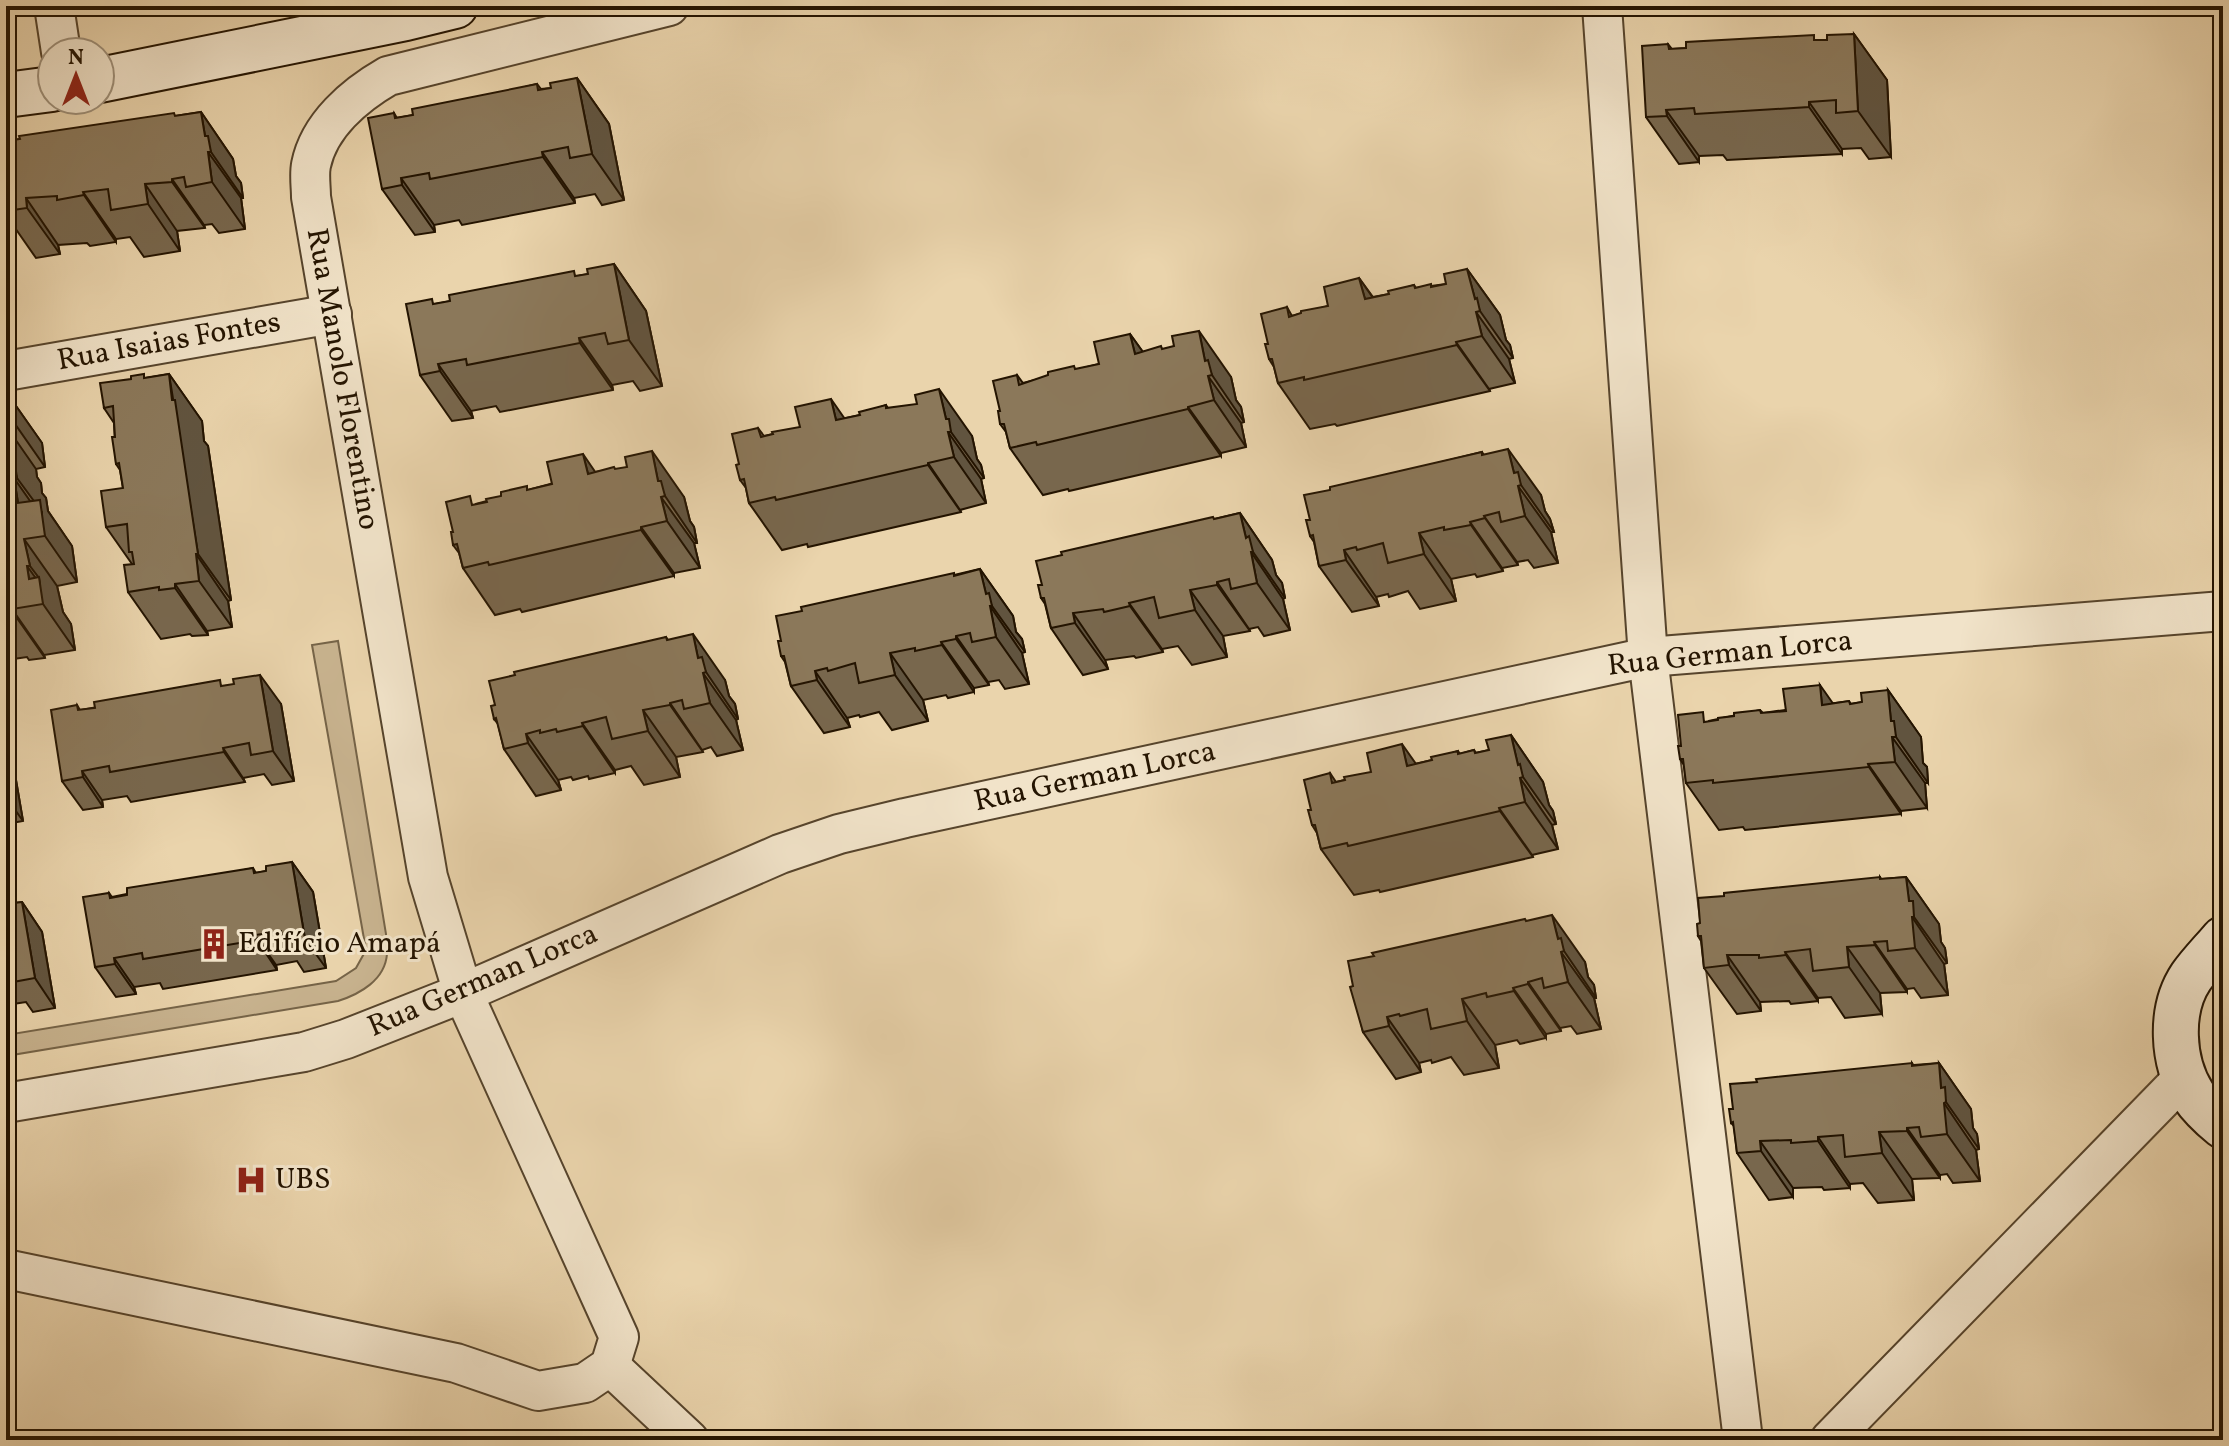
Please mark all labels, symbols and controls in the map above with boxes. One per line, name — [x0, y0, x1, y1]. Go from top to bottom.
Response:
north arrow — [36, 36, 116, 116]
text: N — [68, 43, 84, 74]
street label: Rua Manolo Florentino — [295, 225, 389, 533]
street label: Rua Isaias Fontes — [54, 302, 284, 382]
street label: Rua German Lorca — [1605, 620, 1855, 688]
street label: Rua German Lorca — [970, 731, 1220, 823]
street label: Rua German Lorca — [361, 914, 605, 1048]
place label: Edifício Amapá — [238, 923, 441, 965]
building icon: Edifício Amapá — [197, 927, 231, 961]
place label: UBS — [275, 1159, 331, 1201]
hospital icon: UBS — [234, 1163, 268, 1197]

